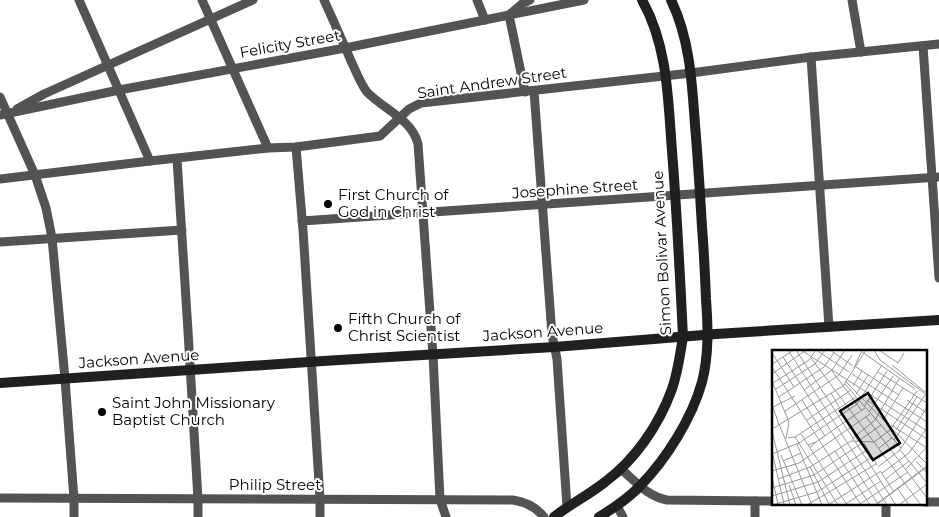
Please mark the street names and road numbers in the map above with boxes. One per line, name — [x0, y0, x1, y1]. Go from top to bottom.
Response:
street label: Felicity Street — [238, 25, 342, 62]
street label: Saint Andrew Street — [416, 63, 568, 102]
street label: Simon Bolivar Avenue — [648, 170, 675, 336]
street label: Josephine Street — [510, 175, 639, 202]
street label: Jackson Avenue — [481, 318, 604, 345]
street label: Jackson Avenue — [77, 345, 200, 372]
street label: Philip Street — [229, 475, 321, 494]

